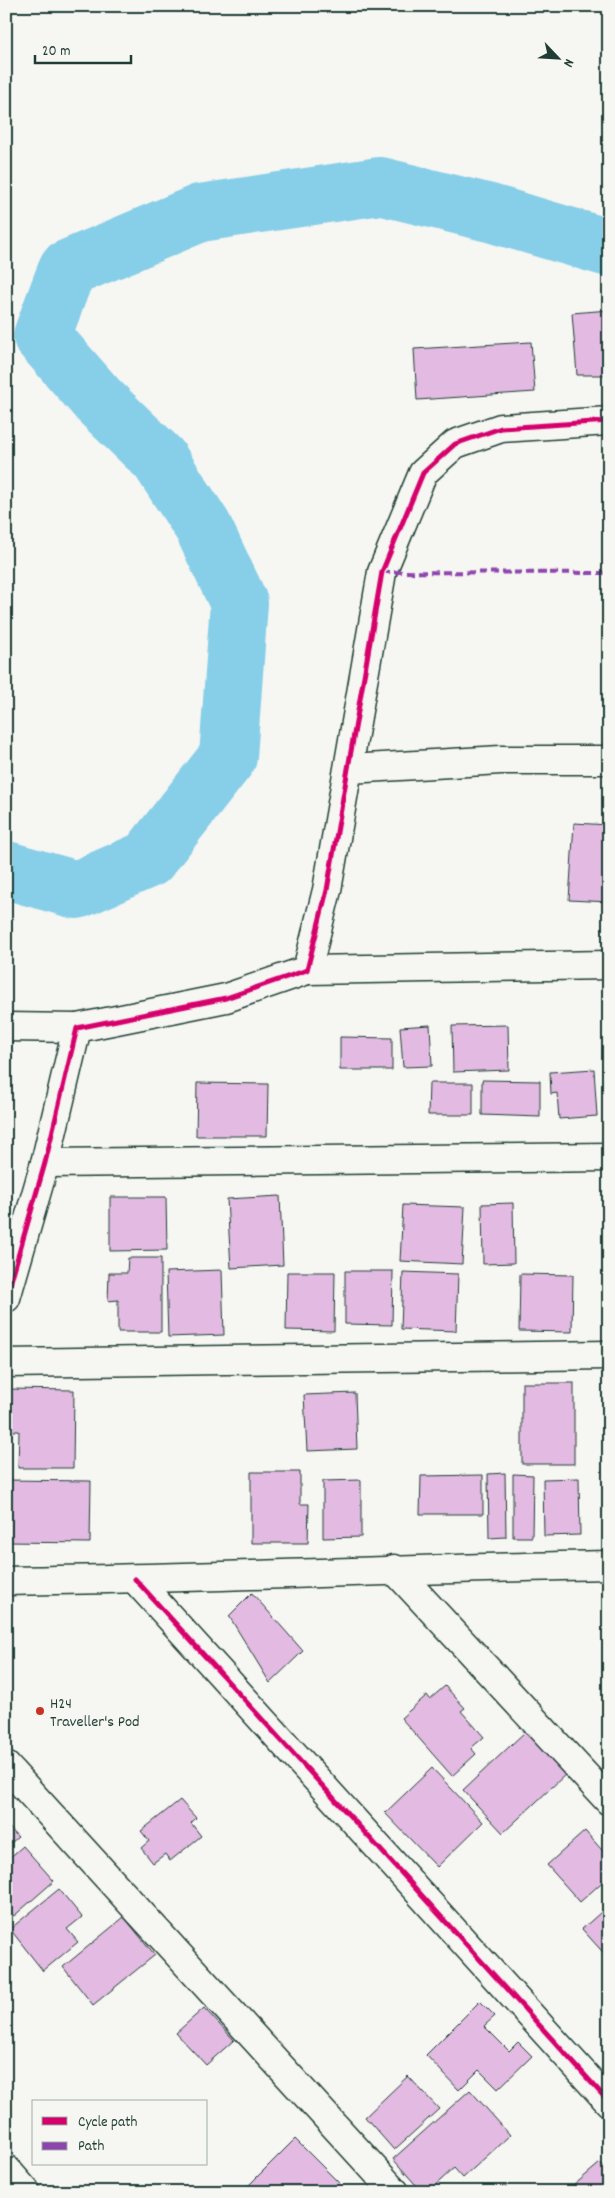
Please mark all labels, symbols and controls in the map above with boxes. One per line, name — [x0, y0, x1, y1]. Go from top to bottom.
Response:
scale bar — [35, 32, 131, 64]
north arrow — [532, 32, 582, 82]
text: 20 m — [42, 41, 70, 63]
text: N — [557, 55, 578, 70]
place label: H24 Traveller's Pod — [50, 1693, 140, 1734]
marker: H24 Traveller's Pod — [34, 1705, 46, 1717]
legend — [32, 2100, 208, 2166]
text: Cycle path — [78, 2112, 138, 2134]
text: Path — [78, 2136, 104, 2158]

